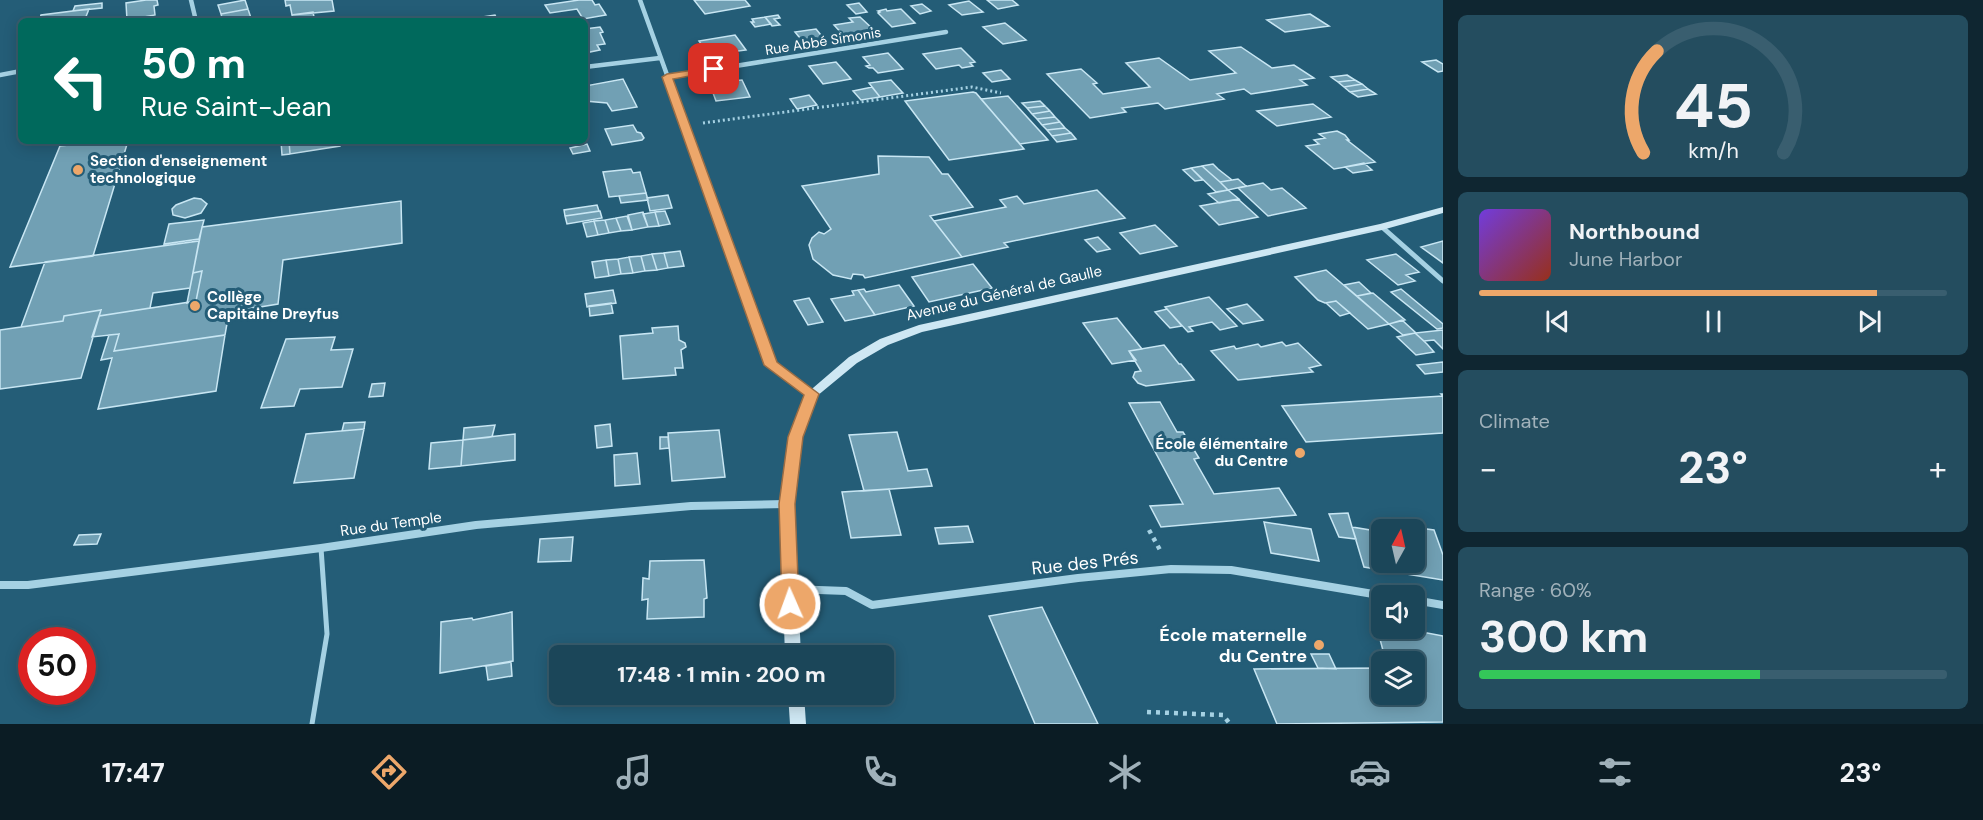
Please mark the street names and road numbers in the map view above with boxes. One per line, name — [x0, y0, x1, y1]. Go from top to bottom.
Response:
street label: Rue Abbé Simonis — [764, 23, 882, 59]
street label: Avenue du Général de Gaulle — [904, 261, 1104, 325]
street label: Rue du Temple — [339, 507, 443, 541]
street label: Rue des Prés — [1030, 545, 1140, 581]

